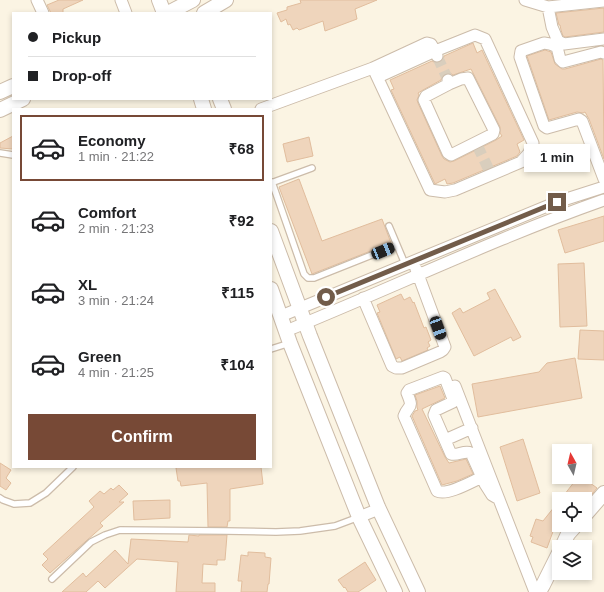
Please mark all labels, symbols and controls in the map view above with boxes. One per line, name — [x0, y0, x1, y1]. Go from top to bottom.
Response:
text: Pickup — [52, 29, 101, 46]
text: Drop-off — [52, 67, 111, 84]
icon: car — [30, 130, 66, 166]
text: Economy — [78, 132, 146, 149]
text: ₹68 — [229, 140, 254, 157]
callout: 1 min — [524, 144, 590, 172]
text: 1 min · 21:22 — [78, 149, 154, 164]
text: 1 min — [540, 150, 574, 165]
route end — [548, 193, 566, 211]
icon: car — [30, 202, 66, 238]
text: Comfort — [78, 204, 136, 221]
text: ₹92 — [229, 212, 254, 229]
text: 2 min · 21:23 — [78, 221, 154, 236]
car — [370, 241, 396, 261]
icon: car — [30, 274, 66, 310]
text: XL — [78, 276, 97, 293]
text: ₹115 — [221, 284, 254, 301]
route start — [317, 288, 335, 306]
text: 3 min · 21:24 — [78, 293, 154, 308]
car — [428, 315, 448, 341]
icon: car — [30, 346, 66, 382]
text: Green — [78, 348, 121, 365]
text: ₹104 — [220, 356, 254, 373]
text: 4 min · 21:25 — [78, 365, 154, 380]
button: Confirm — [28, 414, 256, 460]
north arrow — [552, 444, 592, 484]
map controls — [552, 444, 592, 580]
button: locate — [552, 492, 592, 532]
button: layers — [552, 540, 592, 580]

